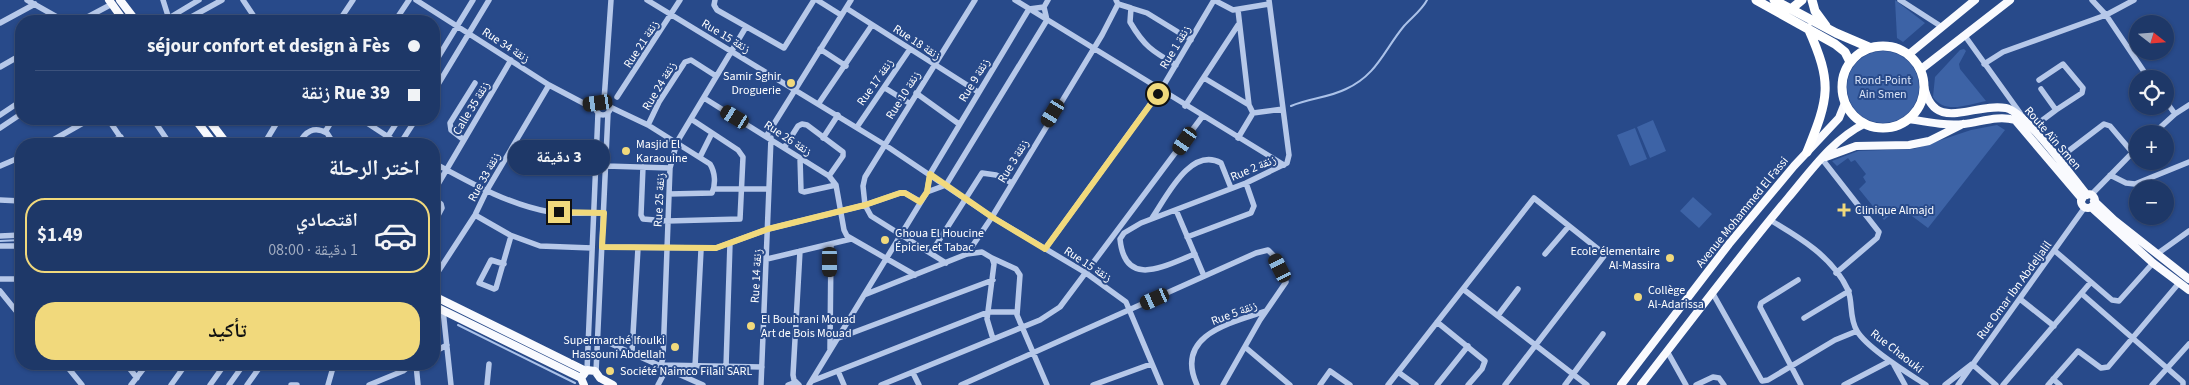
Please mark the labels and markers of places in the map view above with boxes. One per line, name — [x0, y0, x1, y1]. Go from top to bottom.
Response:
place label: Samir Sghir Droguerie — [723, 68, 782, 99]
marker: Samir Sghir Droguerie — [785, 77, 797, 89]
place label: Masjid El Karaouine — [636, 136, 687, 167]
marker: Masjid El Karaouine — [620, 145, 632, 157]
place label: Clinique Almajd — [1855, 202, 1934, 219]
marker: Clinique Almajd — [1837, 203, 1851, 217]
place label: Ghoua El Houcine Épicier et Tabac — [895, 225, 984, 256]
marker: Ghoua El Houcine Épicier et Tabac — [879, 234, 891, 246]
place label: Ecole élementaire Al-Massira — [1570, 243, 1660, 274]
marker: Ecole élementaire Al-Massira — [1664, 252, 1676, 264]
place label: Collège Al-Adarissa — [1648, 282, 1704, 313]
marker: Collège Al-Adarissa — [1632, 291, 1644, 303]
place label: El Bouhrani Mouad Art de Bois Mouad — [761, 311, 856, 342]
marker: El Bouhrani Mouad Art de Bois Mouad — [745, 320, 757, 332]
place label: Supermarché Ifoulki Hassouni Abdellah — [563, 332, 665, 363]
marker: Supermarché Ifoulki Hassouni Abdellah — [669, 341, 681, 353]
place label: Société Naimco Filali SARL — [620, 363, 752, 380]
marker: Société Naimco Filali SARL — [604, 365, 616, 377]

